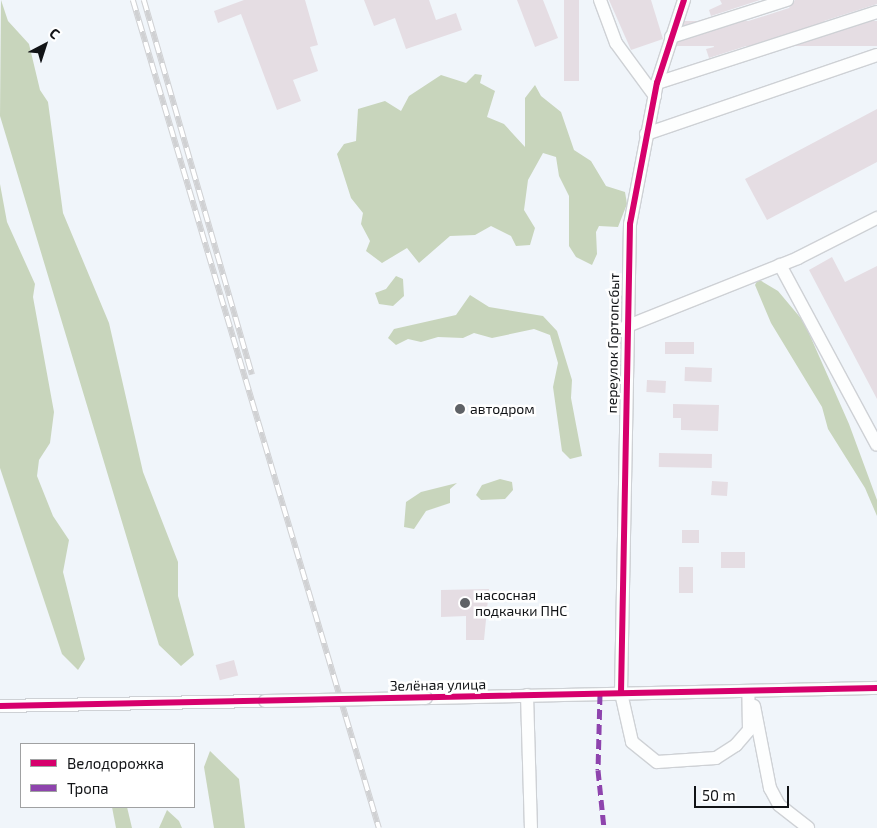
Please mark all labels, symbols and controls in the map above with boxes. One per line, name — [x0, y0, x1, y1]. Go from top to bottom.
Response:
north arrow — [20, 20, 70, 70]
text: С — [46, 24, 64, 42]
street label: переулок Гортопсбыт — [603, 273, 623, 413]
place label: автодром — [470, 401, 535, 417]
marker: автодром — [454, 403, 466, 415]
place label: насосная подкачки ПНС — [475, 587, 567, 620]
marker: насосная подкачки ПНС — [459, 597, 471, 609]
street label: Зелёная улица — [390, 676, 486, 694]
legend — [20, 743, 195, 808]
text: Велодорожка — [67, 754, 164, 772]
scale bar — [697, 776, 792, 808]
text: Тропа — [67, 779, 109, 797]
text: 50 m — [702, 786, 736, 804]

